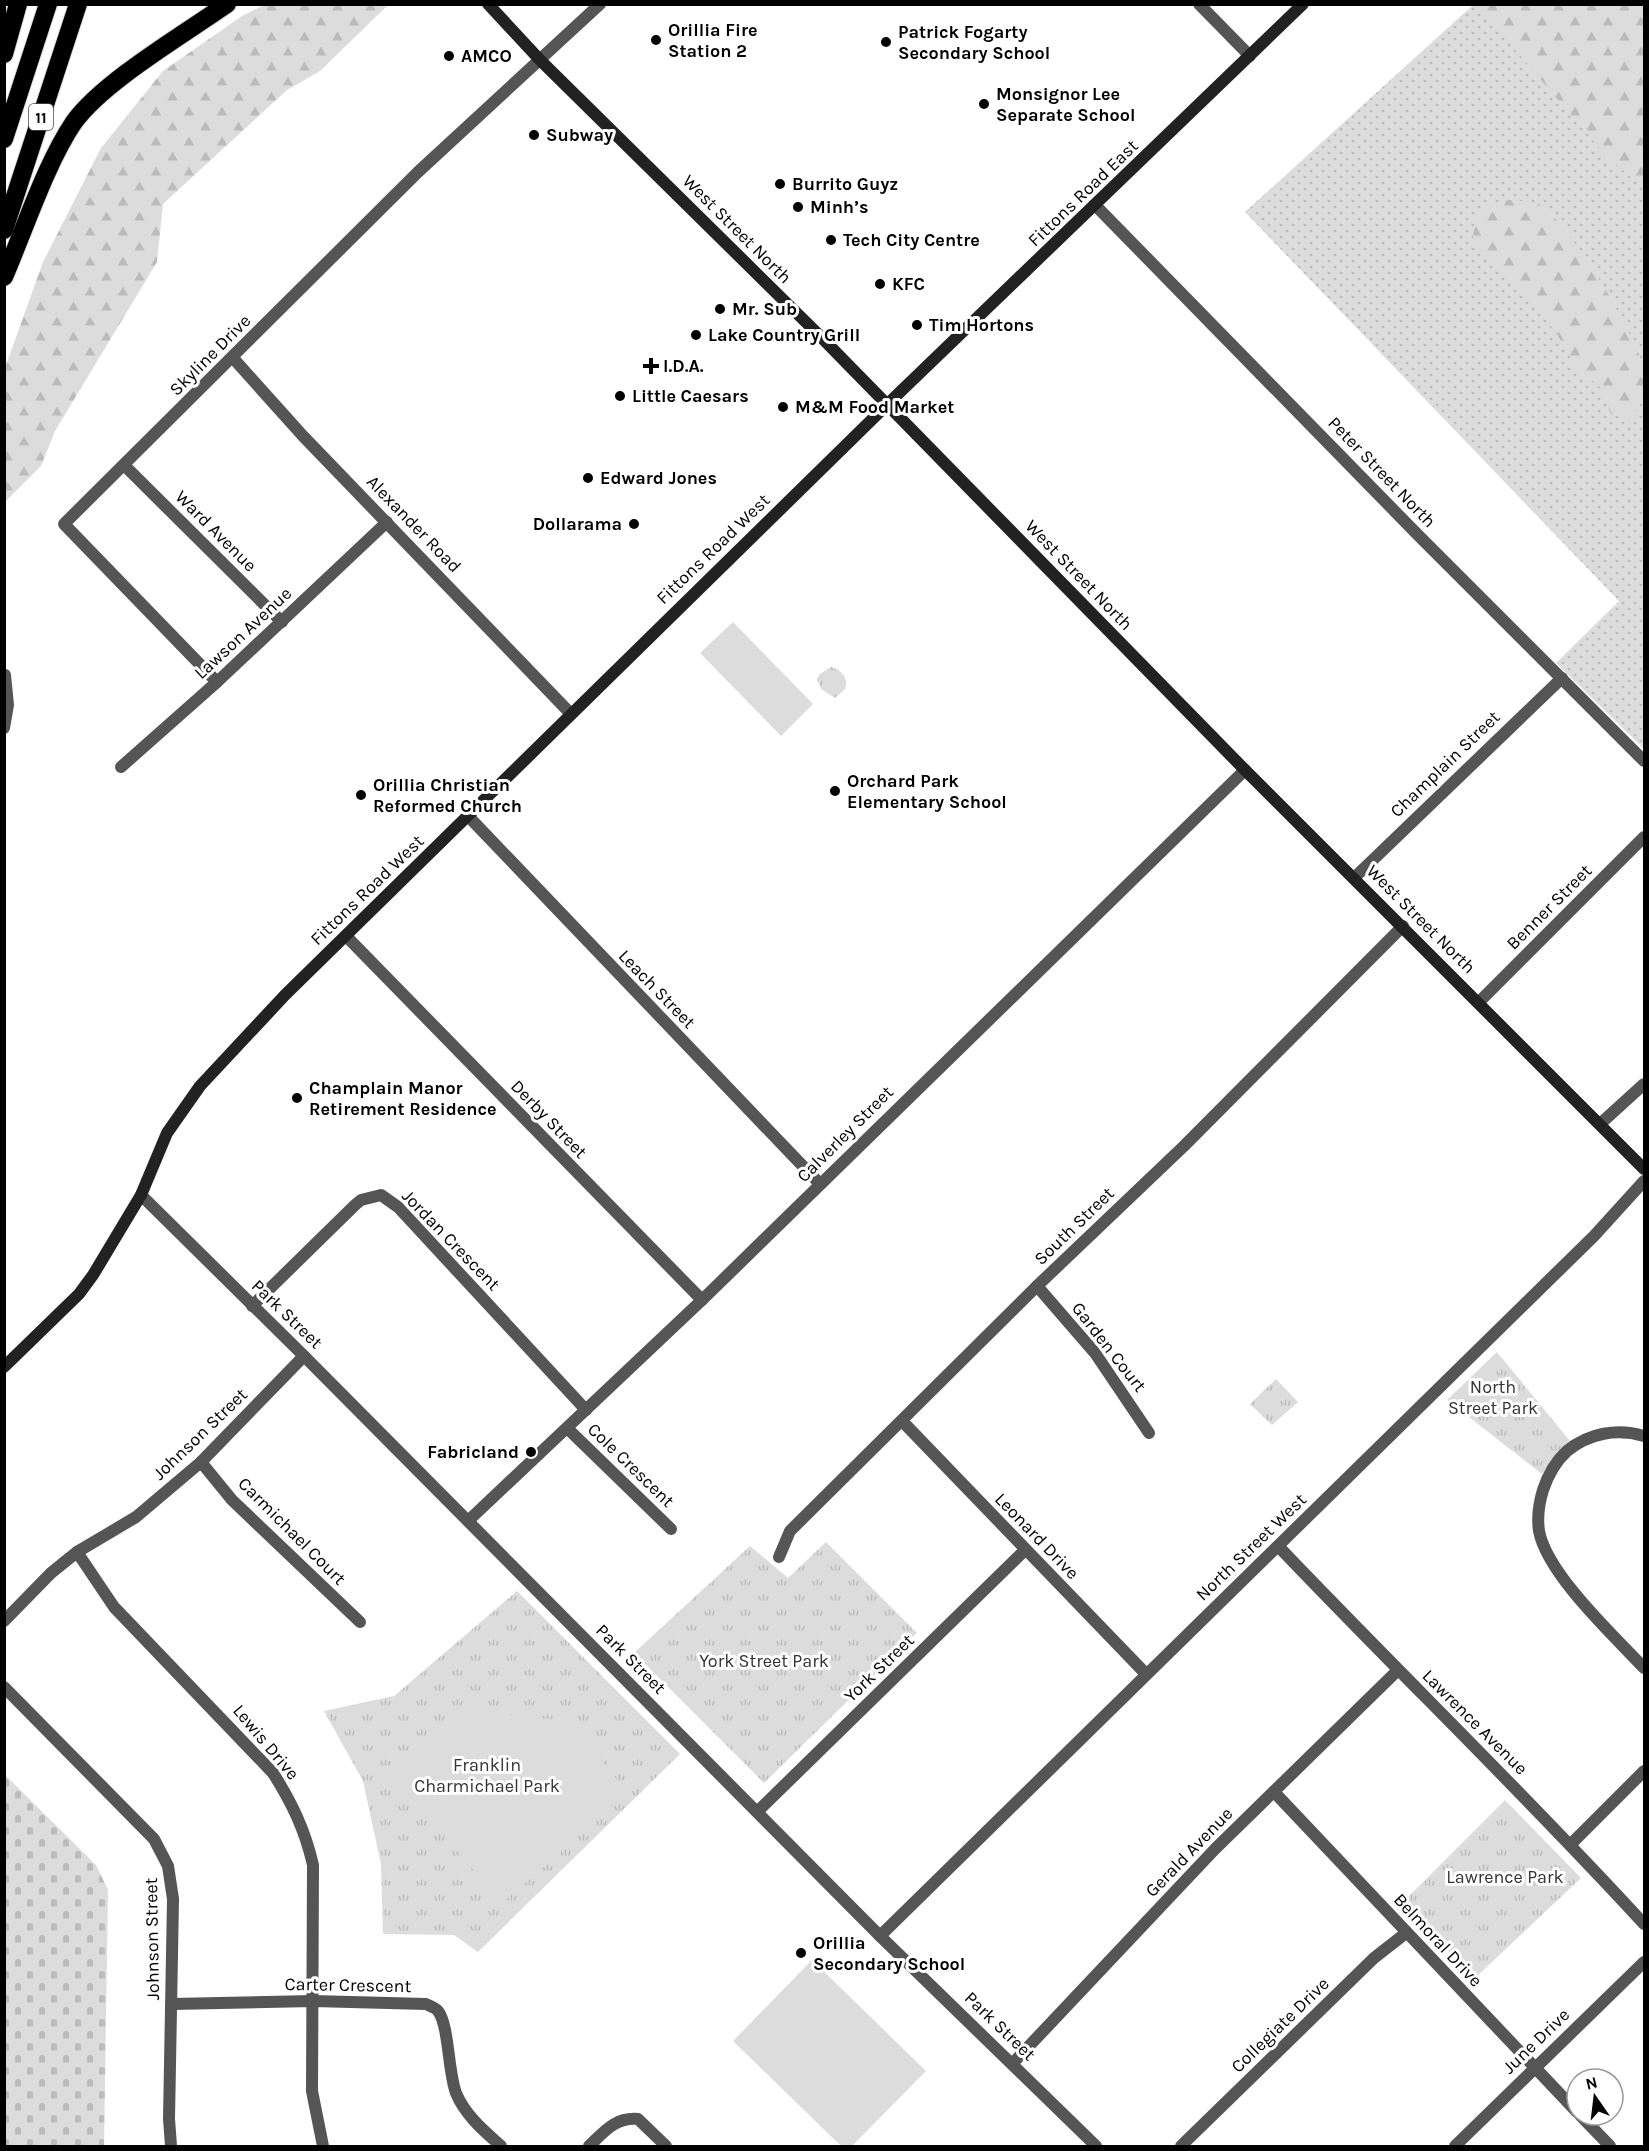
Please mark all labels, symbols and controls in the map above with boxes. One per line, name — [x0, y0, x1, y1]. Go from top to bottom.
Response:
place label: Orillia Fire Station 2 — [668, 19, 758, 62]
place label: Patrick Fogarty Secondary School — [898, 21, 1050, 64]
marker: Orillia Fire Station 2 — [649, 33, 663, 47]
marker: Patrick Fogarty Secondary School — [879, 35, 893, 49]
place label: AMCO — [461, 45, 512, 67]
marker: AMCO — [442, 49, 456, 63]
place label: Monsignor Lee Separate School — [996, 83, 1135, 126]
marker: Monsignor Lee Separate School — [977, 97, 991, 111]
road number: 11 — [29, 104, 53, 130]
place label: Subway — [546, 124, 613, 146]
marker: Subway — [527, 128, 541, 142]
street label: Fittons Road East — [1023, 135, 1143, 251]
street label: West Street North — [678, 170, 796, 288]
place label: Burrito Guyz — [792, 173, 898, 195]
marker: Burrito Guyz — [773, 177, 787, 191]
place label: Minh’s — [810, 196, 868, 218]
marker: Minh’s — [791, 200, 805, 214]
place label: Tech City Centre — [843, 229, 980, 251]
marker: Tech City Centre — [824, 233, 838, 247]
place label: KFC — [892, 273, 925, 295]
marker: KFC — [873, 277, 887, 291]
place label: Mr. Sub — [732, 298, 797, 320]
marker: Mr. Sub — [713, 302, 727, 316]
street label: Skyline Drive — [165, 310, 255, 400]
place label: Tim Hortons — [929, 314, 1034, 336]
marker: Tim Hortons — [910, 318, 924, 332]
place label: Lake Country Grill — [708, 324, 860, 346]
marker: Lake Country Grill — [689, 328, 703, 342]
place label: I.D.A. — [663, 355, 704, 377]
marker: I.D.A. — [644, 359, 658, 373]
place label: Little Caesars — [632, 385, 749, 407]
marker: Little Caesars — [613, 389, 627, 403]
place label: M&M Food Market — [795, 396, 954, 418]
marker: M&M Food Market — [776, 400, 790, 414]
street label: Peter Street North — [1323, 412, 1441, 532]
place label: Edward Jones — [600, 467, 717, 489]
street label: Alexander Road — [362, 471, 466, 577]
marker: Edward Jones — [581, 471, 595, 485]
street label: Ward Avenue — [171, 486, 261, 576]
street label: Fittons Road West — [652, 489, 775, 609]
place label: Dollarama — [533, 513, 622, 535]
street label: West Street North — [1021, 515, 1137, 635]
marker: Dollarama — [627, 517, 641, 531]
street label: Lawson Avenue — [190, 582, 296, 684]
street label: Champlain Street — [1386, 706, 1505, 822]
place label: Orchard Park Elementary School — [847, 770, 1007, 813]
place label: Orillia Christian Reformed Church — [373, 774, 522, 817]
marker: Orchard Park Elementary School — [828, 784, 842, 798]
marker: Orillia Christian Reformed Church — [354, 788, 368, 802]
street label: Fittons Road West — [306, 830, 429, 950]
street label: West Street North — [1362, 860, 1480, 978]
street label: Benner Street — [1502, 860, 1596, 954]
street label: Leach Street — [614, 945, 700, 1033]
street label: Derby Street — [506, 1075, 592, 1163]
place label: Champlain Manor Retirement Residence — [309, 1077, 497, 1120]
street label: Calverley Street — [792, 1081, 898, 1187]
marker: Champlain Manor Retirement Residence — [290, 1091, 304, 1105]
street label: South Street — [1029, 1182, 1119, 1270]
street label: Jordan Crescent — [397, 1185, 505, 1295]
street label: Park Street — [247, 1275, 327, 1353]
street label: Garden Court — [1067, 1298, 1151, 1397]
park label: North Street Park — [1448, 1376, 1538, 1419]
street label: Johnson Street — [148, 1383, 252, 1485]
street label: Cole Crescent — [583, 1418, 679, 1512]
place label: Fabricland — [427, 1441, 519, 1463]
marker: Fabricland — [524, 1445, 538, 1459]
street label: Carmichael Court — [234, 1473, 351, 1590]
street label: Leonard Drive — [990, 1488, 1084, 1584]
street label: North Street West — [1191, 1488, 1311, 1605]
street label: Park Street — [591, 1619, 671, 1699]
street label: York Street — [839, 1629, 919, 1707]
park label: York Street Park — [699, 1650, 829, 1672]
street label: Lawrence Avenue — [1418, 1665, 1532, 1779]
street label: Lewis Drive — [228, 1700, 304, 1784]
park label: Franklin Charmichael Park — [414, 1754, 560, 1797]
street label: Gerald Avenue — [1141, 1802, 1237, 1902]
park label: Lawrence Park — [1446, 1866, 1564, 1888]
street label: Johnson Street — [140, 1877, 164, 2001]
street label: Belmoral Drive — [1389, 1889, 1487, 1991]
place label: Orillia Secondary School — [813, 1932, 965, 1975]
marker: Orillia Secondary School — [794, 1946, 808, 1960]
street label: Carter Crescent — [284, 1973, 412, 1997]
street label: Collegiate Drive — [1226, 1973, 1334, 2077]
street label: Park Street — [960, 1987, 1040, 2065]
street label: June Drive — [1498, 2004, 1574, 2078]
north arrow — [1565, 2067, 1625, 2127]
text: N — [1584, 2072, 1599, 2094]

